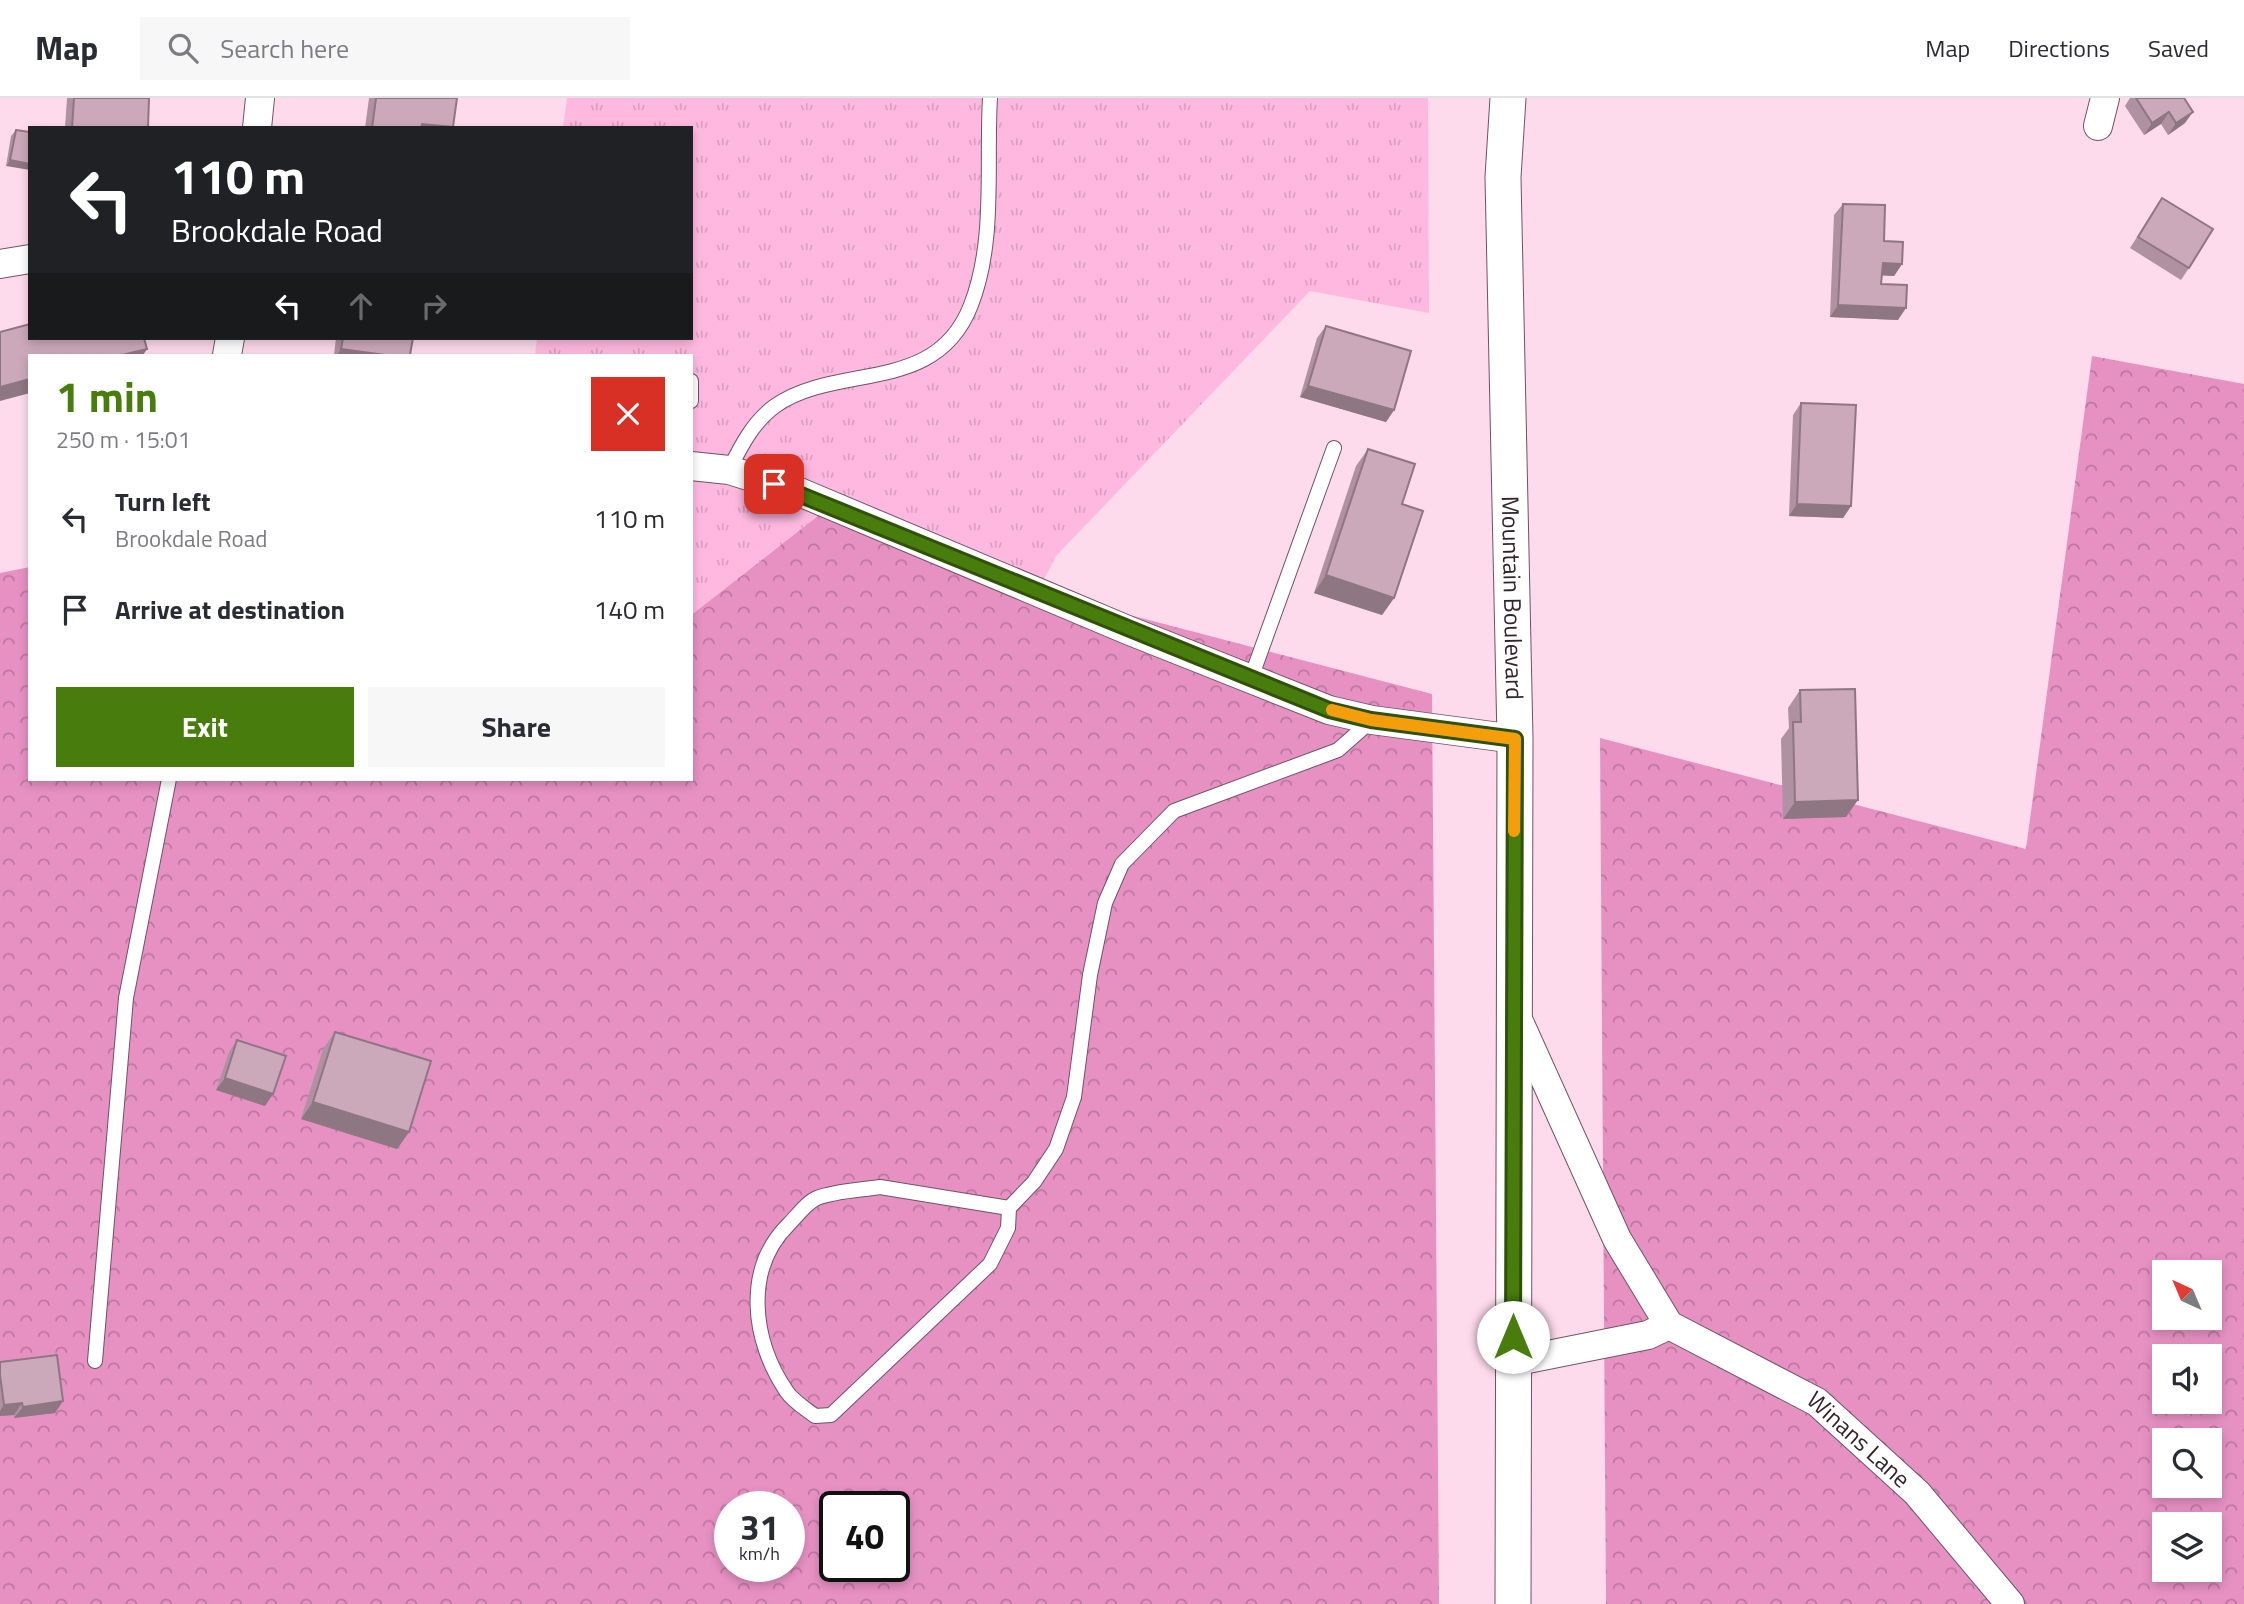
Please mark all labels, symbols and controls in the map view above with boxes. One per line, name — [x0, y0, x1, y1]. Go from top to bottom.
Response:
search box — [140, 17, 630, 80]
text: Map — [35, 23, 98, 73]
icon: search — [164, 29, 202, 67]
text: Search here — [220, 29, 349, 68]
text: Map — [1925, 30, 1970, 66]
text: Directions — [2008, 30, 2110, 66]
text: Saved — [2148, 30, 2209, 66]
text: 110 m — [171, 138, 305, 213]
icon: left — [56, 154, 147, 245]
text: Brookdale Road — [171, 206, 383, 254]
icon: left — [269, 287, 307, 325]
icon: ahead — [342, 287, 380, 325]
icon: right — [415, 287, 453, 325]
text: 1 min — [56, 364, 158, 428]
button: close — [591, 377, 665, 451]
text: 250 m · 15:01 — [56, 422, 191, 457]
pin — [744, 454, 804, 514]
icon: arrive — [755, 465, 793, 503]
text: Turn left — [115, 482, 210, 521]
street label: Mountain Boulevard — [1493, 495, 1533, 700]
text: 110 m — [594, 499, 665, 538]
icon: left — [56, 500, 94, 538]
text: Brookdale Road — [115, 521, 267, 556]
text: Arrive at destination — [115, 590, 345, 629]
text: 140 m — [594, 590, 665, 629]
icon: arrive — [56, 591, 94, 629]
button: Exit — [56, 687, 354, 767]
button: Share — [368, 687, 665, 767]
north arrow — [2152, 1260, 2222, 1330]
map controls — [2152, 1260, 2222, 1582]
position arrow — [1476, 1300, 1550, 1374]
button: sound — [2152, 1344, 2222, 1414]
street label: Winans Lane — [1799, 1382, 1919, 1496]
button: search — [2152, 1428, 2222, 1498]
speed limit sign: 40 — [819, 1491, 910, 1582]
text: 31 — [740, 1500, 779, 1554]
button: layers — [2152, 1512, 2222, 1582]
text: km/h — [739, 1540, 780, 1567]

